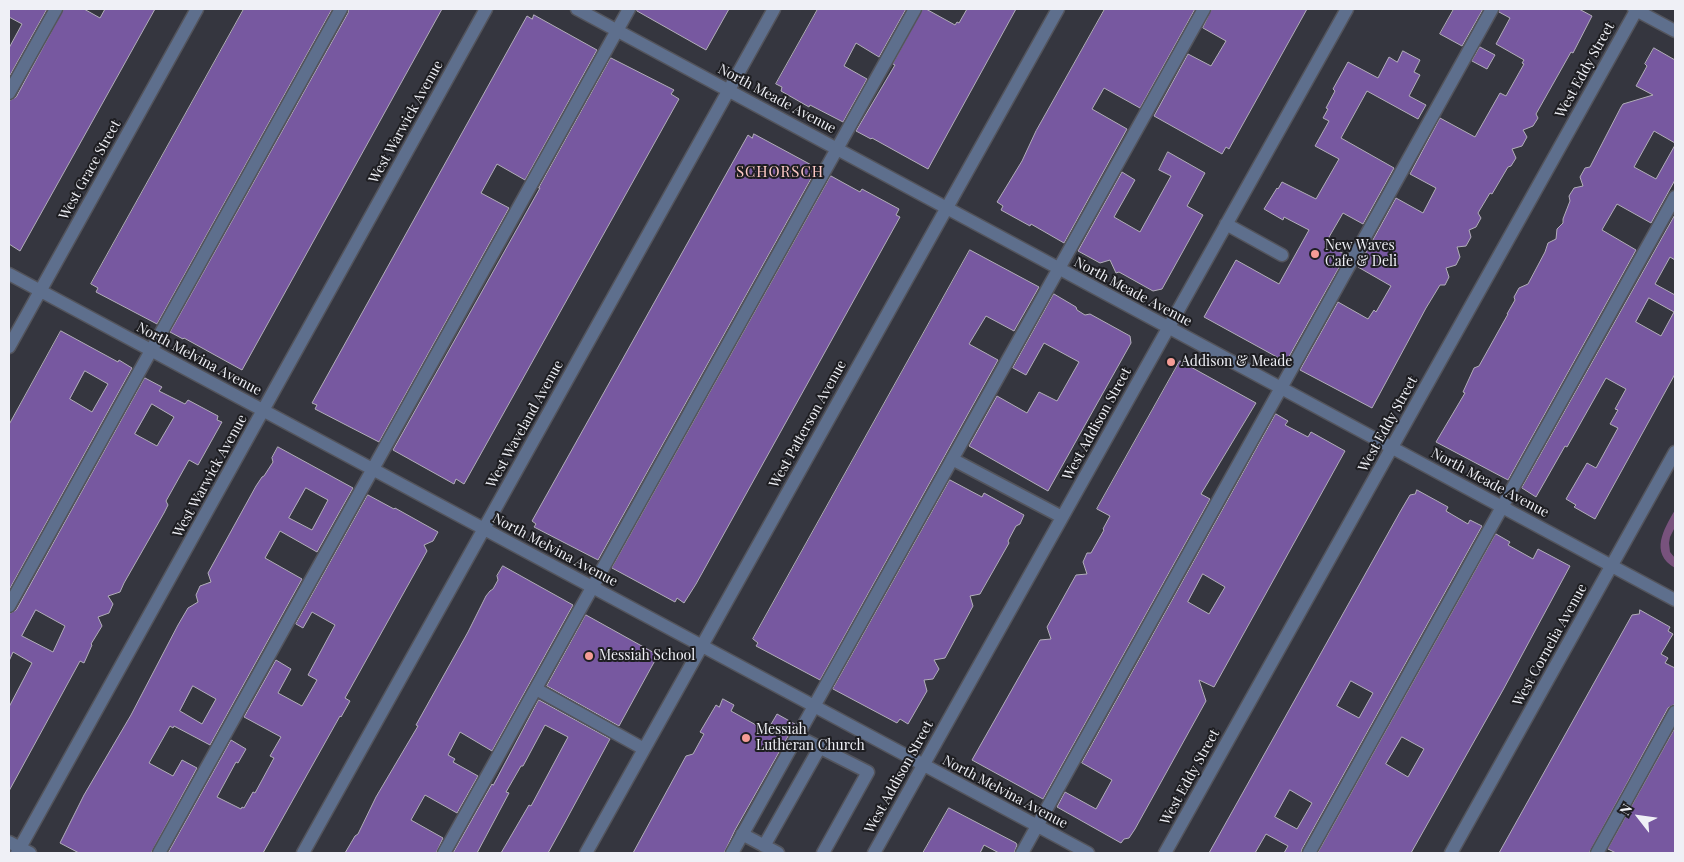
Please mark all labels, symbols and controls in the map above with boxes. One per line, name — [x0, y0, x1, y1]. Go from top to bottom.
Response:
street label: West Eddy Street — [1552, 19, 1618, 121]
street label: West Warwick Avenue — [365, 58, 447, 186]
street label: North Meade Avenue — [715, 61, 839, 137]
street label: West Grace Street — [56, 117, 124, 223]
district label: SCHORSCH — [735, 163, 825, 181]
place label: New Waves Cafe & Deli — [1325, 238, 1397, 270]
marker: New Waves Cafe & Deli — [1309, 248, 1321, 260]
street label: North Meade Avenue — [1071, 254, 1195, 330]
street label: North Melvina Avenue — [134, 319, 264, 399]
place label: Addison & Meade — [1181, 354, 1292, 370]
marker: Addison & Meade — [1165, 356, 1177, 368]
street label: West Waveland Avenue — [483, 357, 567, 491]
street label: West Patterson Avenue — [766, 357, 850, 491]
street label: West Addison Street — [1059, 365, 1135, 483]
street label: West Eddy Street — [1355, 373, 1421, 475]
street label: West Warwick Avenue — [169, 412, 251, 540]
street label: North Meade Avenue — [1428, 445, 1552, 521]
street label: North Melvina Avenue — [490, 510, 620, 590]
street label: West Cornelia Avenue — [1509, 581, 1591, 709]
place label: Messiah School — [599, 648, 695, 664]
marker: Messiah School — [583, 650, 595, 662]
street label: West Addison Street — [861, 718, 937, 836]
place label: Messiah Lutheran Church — [756, 722, 865, 754]
street label: West Eddy Street — [1157, 726, 1223, 828]
marker: Messiah Lutheran Church — [740, 732, 752, 744]
street label: North Melvina Avenue — [940, 752, 1070, 832]
north arrow — [1614, 792, 1664, 842]
text: N — [1615, 800, 1636, 818]

